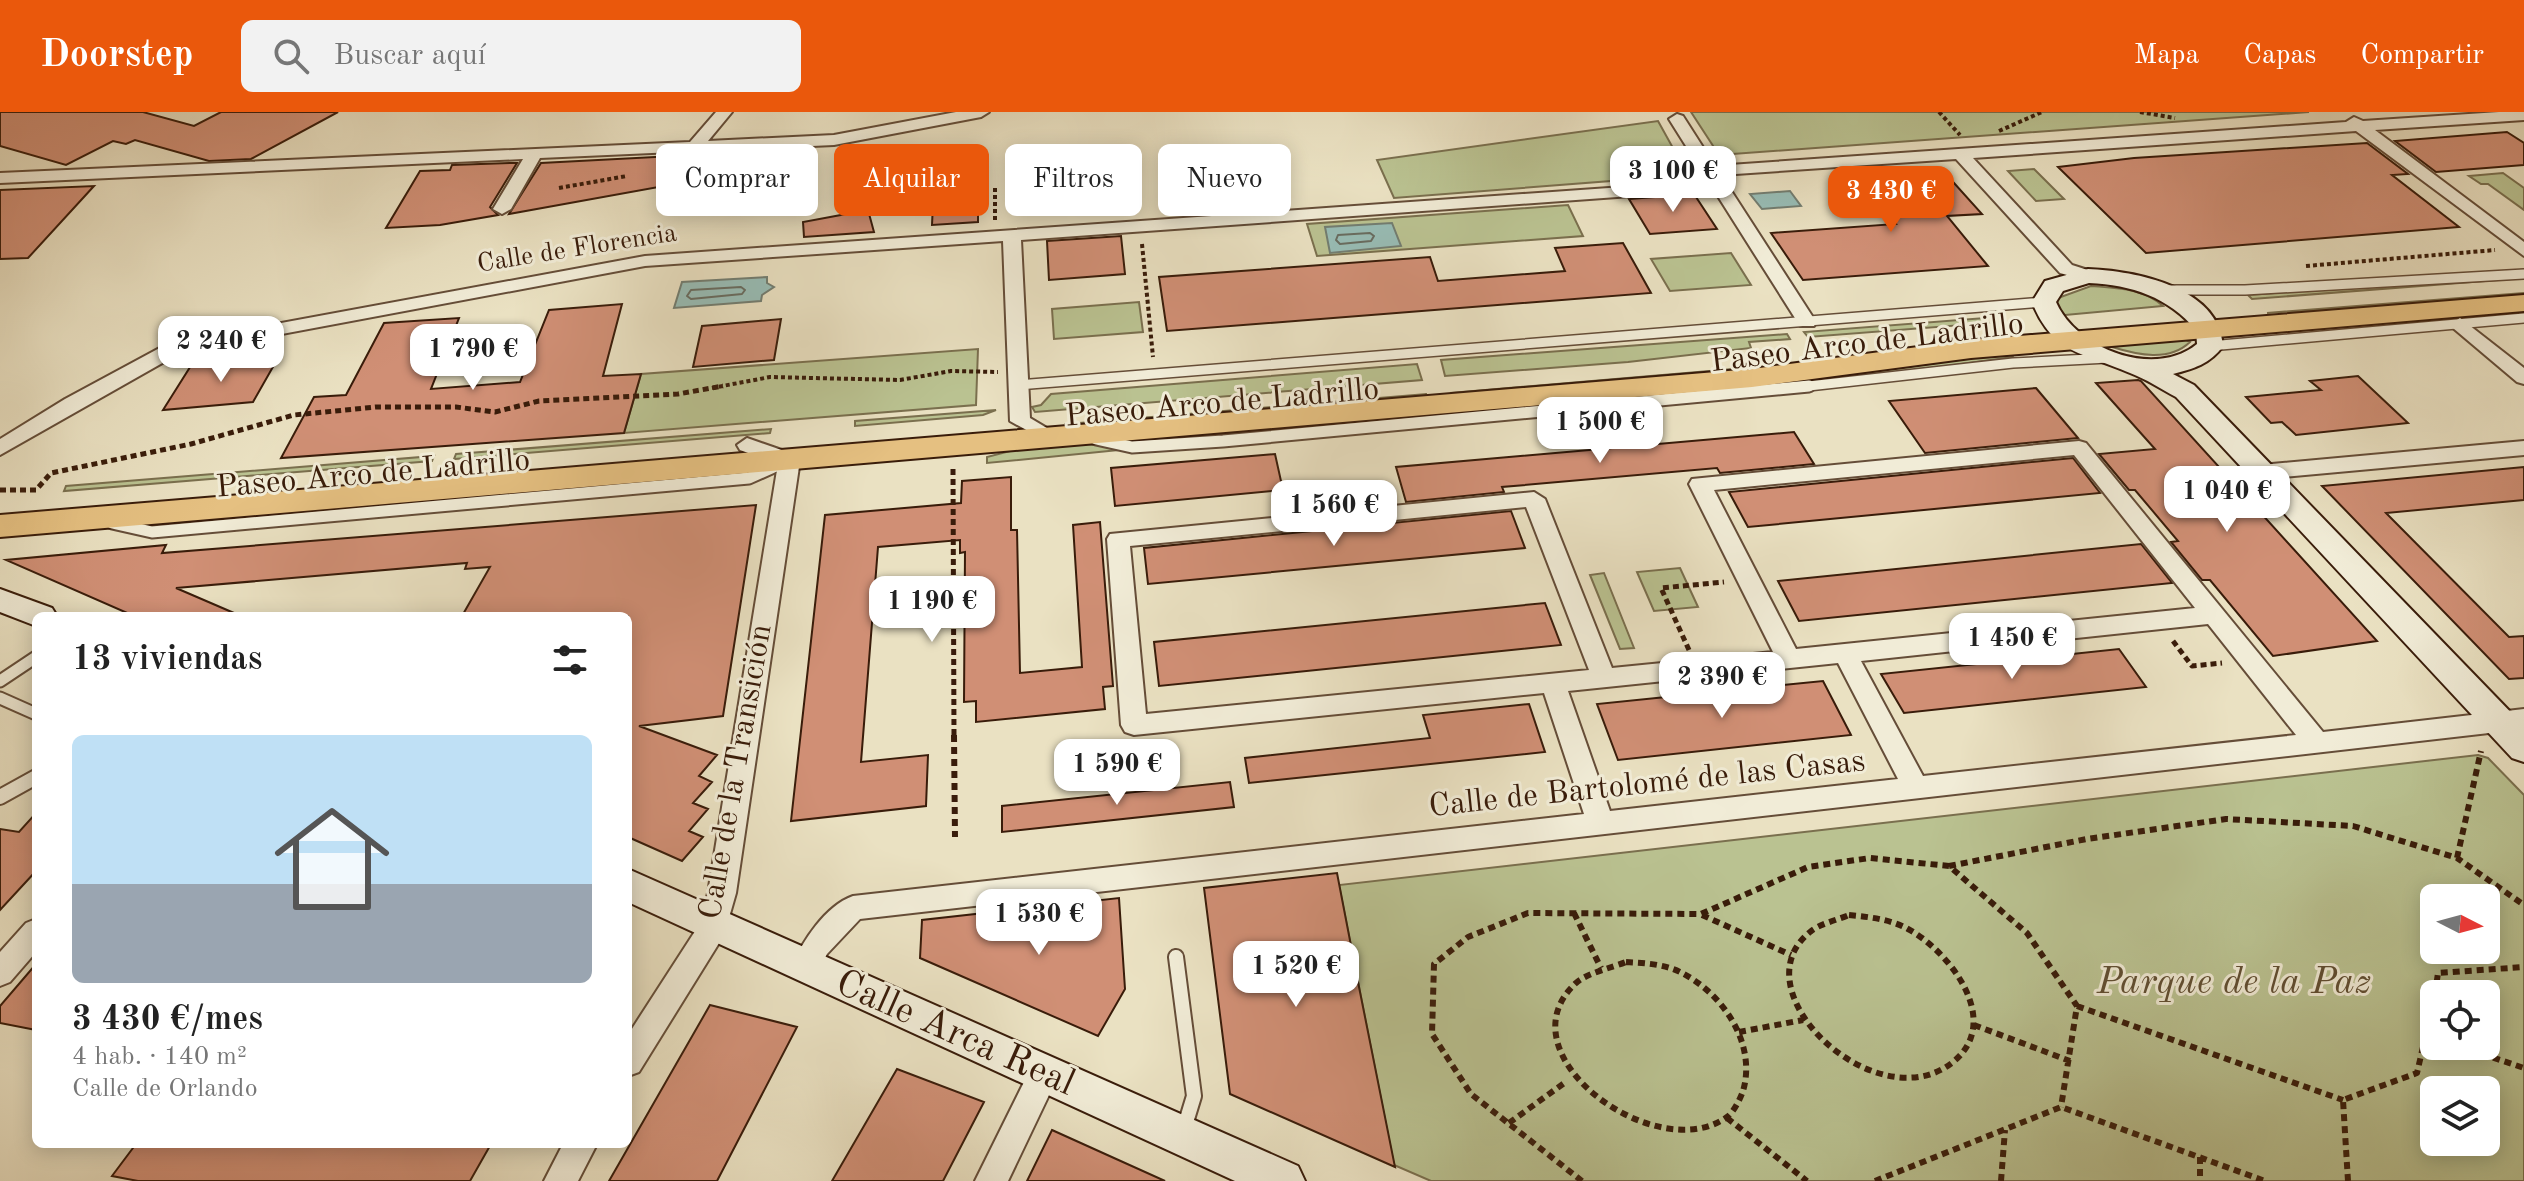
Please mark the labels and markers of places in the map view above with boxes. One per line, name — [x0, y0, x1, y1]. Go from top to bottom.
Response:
pin: 3 100 € — [1599, 146, 1747, 214]
pin: 3 430 € — [1817, 166, 1965, 234]
pin: 2 240 € — [147, 316, 295, 384]
pin: 1 790 € — [399, 324, 547, 392]
pin: 1 500 € — [1526, 397, 1674, 465]
pin: 1 040 € — [2153, 466, 2301, 534]
pin: 1 560 € — [1260, 480, 1408, 548]
pin: 1 190 € — [858, 576, 1006, 644]
pin: 1 450 € — [1938, 613, 2086, 681]
pin: 2 390 € — [1648, 652, 1796, 720]
pin: 1 590 € — [1043, 739, 1191, 807]
pin: 1 530 € — [965, 889, 1113, 957]
pin: 1 520 € — [1222, 941, 1370, 1009]

